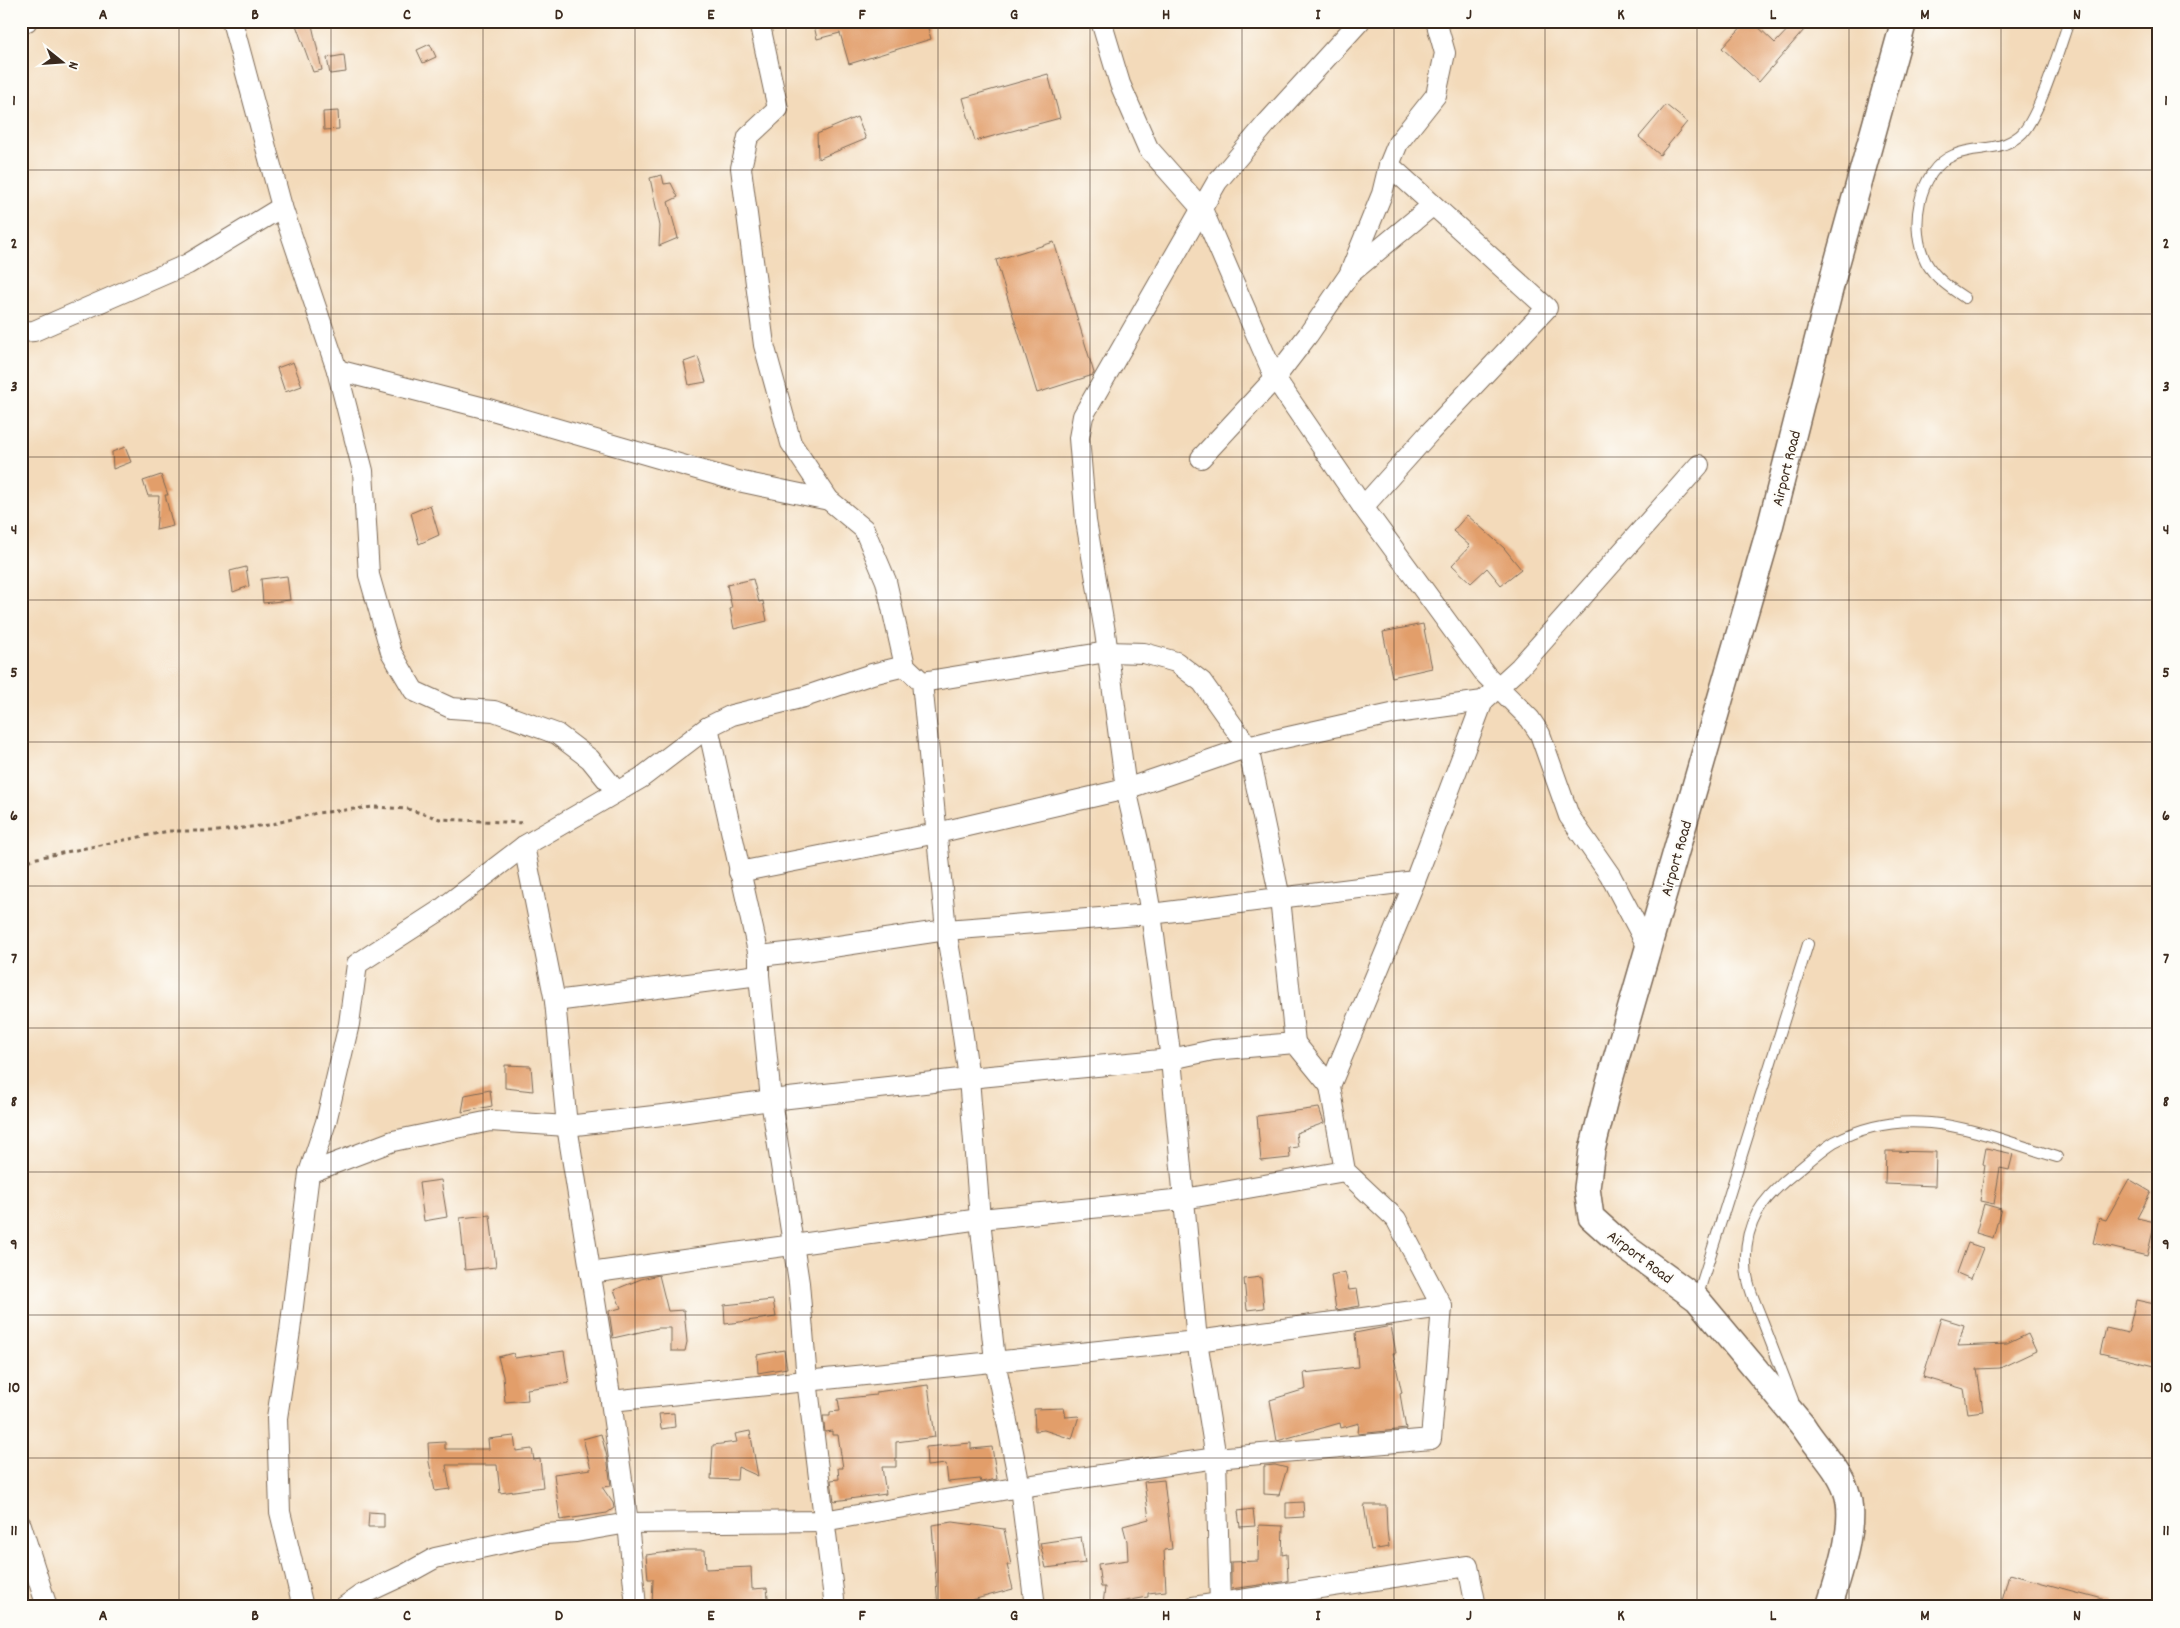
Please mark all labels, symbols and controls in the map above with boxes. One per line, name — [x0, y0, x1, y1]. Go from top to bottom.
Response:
text: A — [99, 4, 108, 27]
text: B — [251, 4, 259, 27]
text: C — [403, 4, 411, 27]
text: D — [555, 4, 564, 27]
text: E — [707, 4, 715, 27]
text: F — [858, 4, 866, 27]
text: G — [1010, 4, 1018, 27]
text: H — [1162, 4, 1170, 27]
text: I — [1316, 4, 1322, 27]
text: J — [1466, 4, 1472, 27]
text: K — [1617, 4, 1625, 27]
text: L — [1770, 4, 1777, 27]
text: M — [1920, 4, 1930, 27]
text: N — [2073, 4, 2081, 27]
north arrow — [38, 38, 88, 88]
text: N — [62, 59, 83, 72]
text: 1 — [12, 90, 16, 113]
text: 1 — [2164, 90, 2168, 113]
text: 2 — [11, 233, 18, 256]
text: 2 — [2163, 233, 2170, 256]
text: 3 — [10, 376, 18, 399]
text: 3 — [2162, 376, 2170, 399]
street label: Airport Road — [1767, 428, 1808, 509]
text: 4 — [11, 519, 17, 542]
text: 4 — [2163, 519, 2169, 542]
text: 5 — [10, 662, 18, 685]
text: 5 — [2162, 662, 2170, 685]
text: 6 — [10, 805, 18, 828]
text: 6 — [2162, 805, 2170, 828]
street label: Airport Road — [1656, 818, 1699, 899]
text: 7 — [11, 948, 17, 971]
text: 7 — [2163, 948, 2169, 971]
text: 8 — [11, 1091, 18, 1114]
text: 8 — [2163, 1091, 2170, 1114]
street label: Airport Road — [1602, 1225, 1677, 1291]
text: 9 — [10, 1234, 18, 1257]
text: 9 — [2162, 1234, 2170, 1257]
text: 10 — [8, 1377, 20, 1400]
text: 10 — [2160, 1377, 2172, 1400]
text: 11 — [10, 1520, 18, 1543]
text: 11 — [2162, 1520, 2170, 1543]
text: A — [99, 1605, 108, 1628]
text: B — [251, 1605, 259, 1628]
text: C — [403, 1605, 411, 1628]
text: D — [555, 1605, 564, 1628]
text: E — [707, 1605, 715, 1628]
text: F — [858, 1605, 866, 1628]
text: G — [1010, 1605, 1018, 1628]
text: H — [1162, 1605, 1170, 1628]
text: I — [1316, 1605, 1322, 1628]
text: J — [1466, 1605, 1472, 1628]
text: K — [1617, 1605, 1625, 1628]
text: L — [1770, 1605, 1777, 1628]
text: M — [1920, 1605, 1930, 1628]
text: N — [2073, 1605, 2081, 1628]

